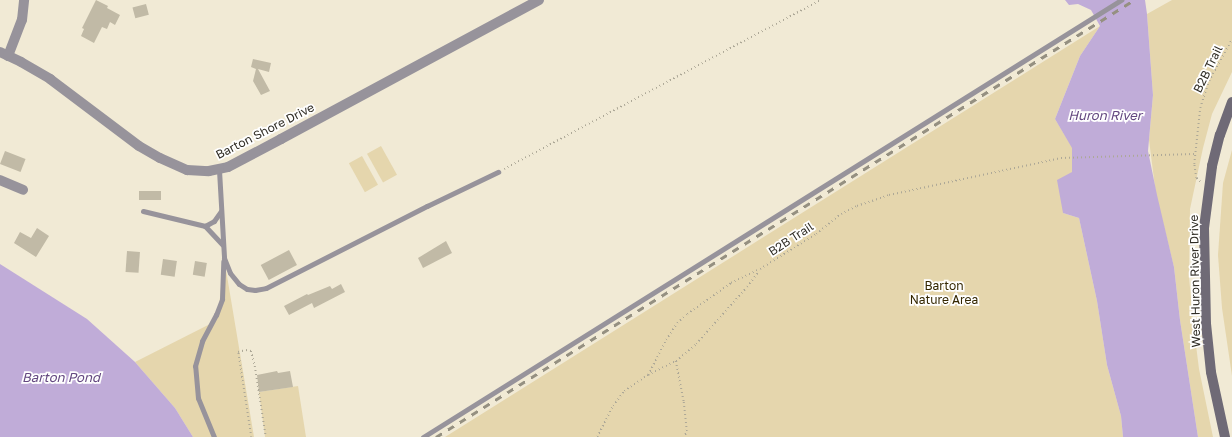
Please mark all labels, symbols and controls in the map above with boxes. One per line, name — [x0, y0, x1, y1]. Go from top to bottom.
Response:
street label: B2B Trail — [1190, 43, 1226, 95]
street label: Barton Shore Drive — [213, 100, 317, 162]
water label: Huron River — [1068, 107, 1142, 123]
street label: West Huron River Drive — [1187, 214, 1203, 348]
street label: B2B Trail — [766, 219, 816, 259]
park label: Barton Nature Area — [910, 279, 978, 307]
water label: Barton Pond — [22, 369, 100, 385]

